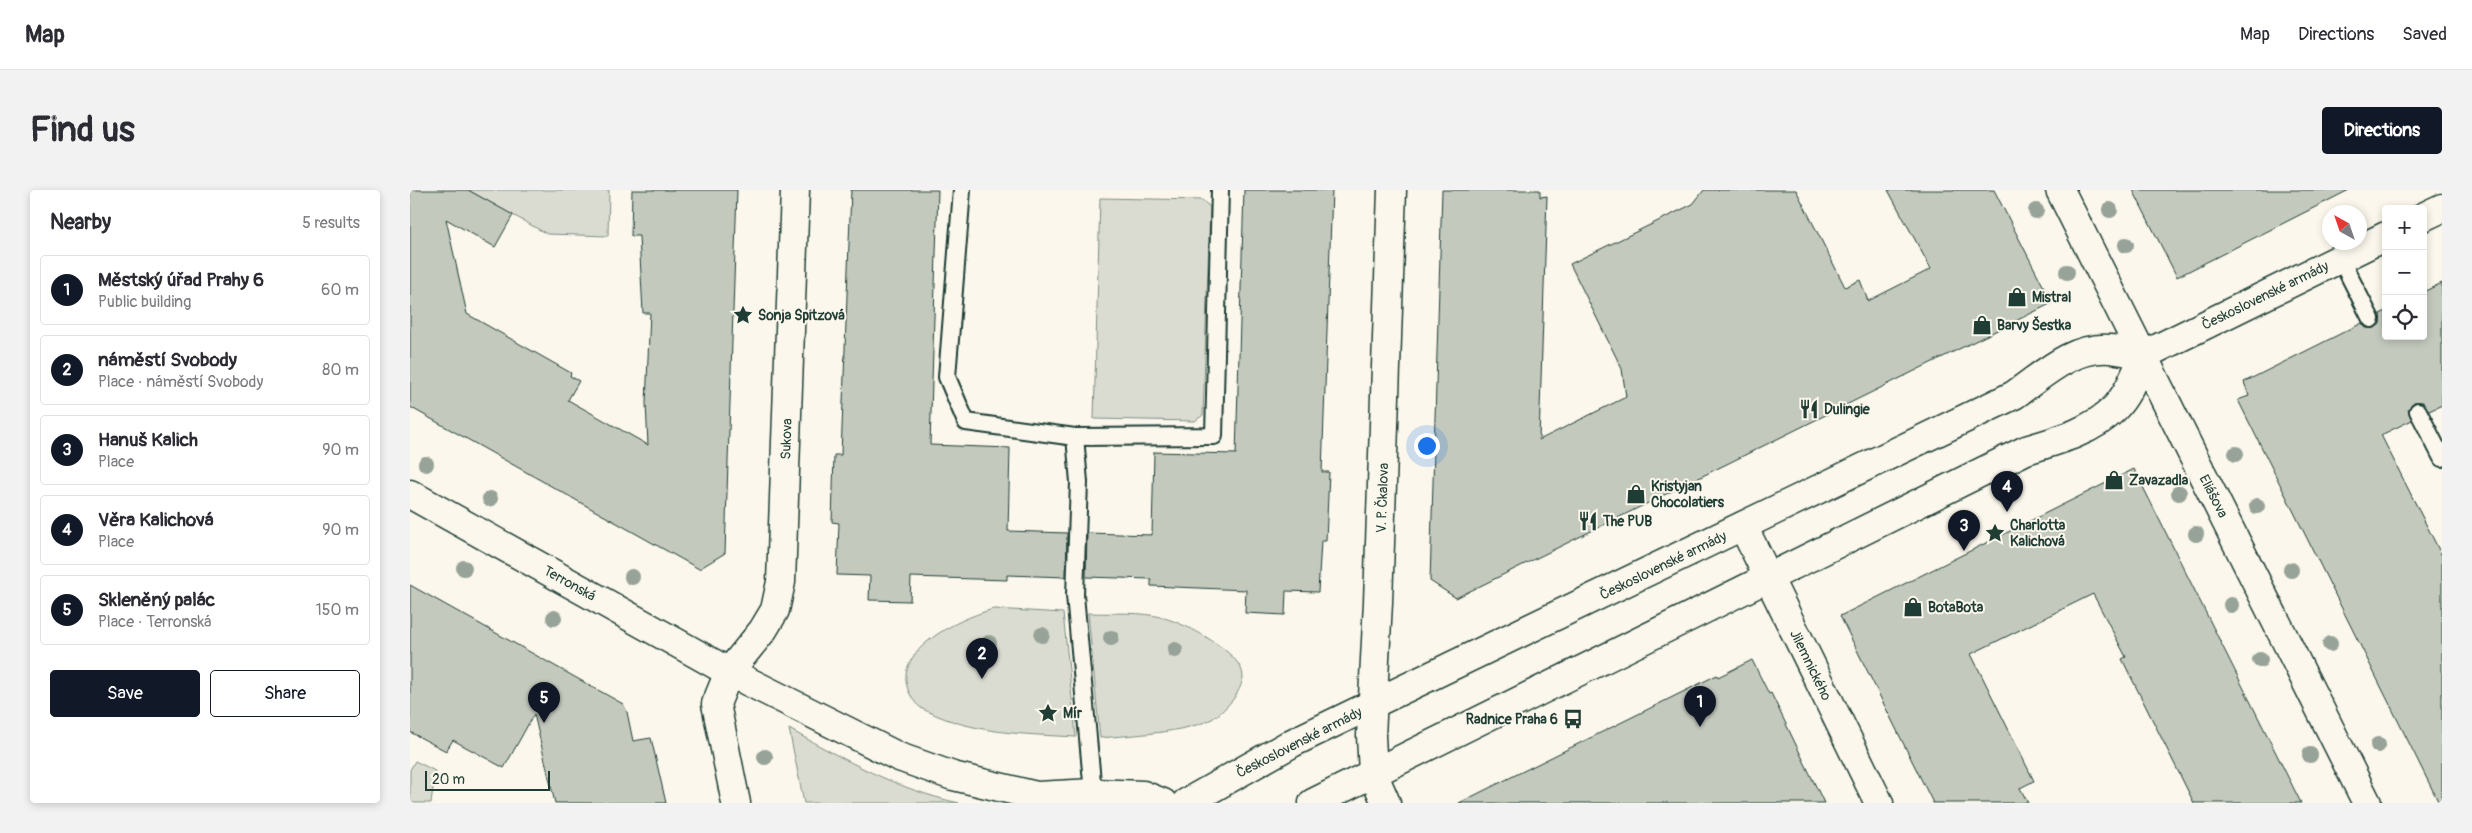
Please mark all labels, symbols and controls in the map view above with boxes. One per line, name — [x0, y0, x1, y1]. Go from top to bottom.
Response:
text: Map — [25, 20, 65, 49]
text: Map — [2240, 23, 2270, 46]
text: Directions — [2298, 23, 2374, 46]
text: Saved — [2402, 23, 2447, 46]
button: Directions — [2322, 107, 2442, 154]
text: Find us — [30, 108, 135, 152]
north arrow — [2322, 205, 2367, 250]
map controls — [2382, 205, 2427, 340]
button: + — [2382, 205, 2427, 250]
text: Nearby — [50, 209, 111, 236]
text: 5 results — [302, 213, 360, 233]
button: − — [2382, 250, 2427, 295]
street label: Československé armády — [2199, 256, 2331, 334]
text: Městský úřad Prahy 6 — [98, 268, 264, 292]
text: 1 — [64, 280, 70, 300]
text: 60 m — [321, 280, 359, 300]
shop icon: Mistral — [2006, 286, 2028, 308]
place label: Mistral — [2032, 289, 2071, 306]
text: Public building — [98, 292, 191, 312]
button: locate — [2382, 295, 2427, 340]
place icon: Sonja Spitzová — [732, 304, 754, 326]
place label: Sonja Spitzová — [758, 307, 845, 324]
shop icon: Barvy Šestka — [1971, 314, 1993, 336]
place label: Barvy Šestka — [1997, 316, 2072, 334]
text: náměstí Svobody — [98, 348, 237, 372]
text: 2 — [63, 360, 71, 380]
text: 80 m — [322, 360, 359, 380]
text: Place · náměstí Svobody — [98, 372, 263, 392]
restaurant icon: Dulingie — [1798, 398, 1820, 420]
place label: Dulingie — [1824, 401, 1871, 418]
street label: Sukova — [777, 418, 796, 460]
text: Hanuš Kalich — [98, 428, 198, 452]
your location — [1414, 433, 1440, 459]
text: 3 — [63, 440, 71, 460]
text: 90 m — [322, 440, 359, 460]
text: Place — [98, 452, 134, 472]
street label: V. P. Čkalova — [1372, 463, 1392, 533]
shop icon: Zavazadla — [2103, 469, 2125, 491]
pin: 4 — [1991, 471, 2023, 512]
place label: Zavazadla — [2129, 472, 2189, 489]
street label: Eliášova — [2195, 472, 2232, 521]
place label: Kristyjan Chocolatiers — [1651, 478, 1725, 511]
shop icon: Kristyjan Chocolatiers — [1625, 483, 1647, 505]
text: Věra Kalichová — [98, 508, 214, 532]
restaurant icon: The PUB — [1577, 510, 1599, 532]
pin: 3 — [1948, 510, 1980, 551]
place label: The PUB — [1602, 513, 1652, 530]
place label: Charlotta Kalichová — [2010, 517, 2066, 550]
text: 4 — [62, 520, 72, 540]
text: 90 m — [322, 520, 359, 540]
place icon: Charlotta Kalichová — [1984, 522, 2006, 544]
street label: Československé armády — [1597, 526, 1729, 604]
text: Place — [98, 532, 134, 552]
street label: Terronská — [541, 562, 599, 605]
text: Skleněný palác — [98, 588, 215, 612]
shop icon: BotaBota — [1902, 596, 1924, 618]
place label: BotaBota — [1928, 599, 1984, 616]
text: 5 — [63, 600, 71, 620]
text: 150 m — [315, 600, 359, 620]
text: Place · Terronská — [98, 612, 212, 632]
street label: Jilemnického — [1786, 627, 1835, 704]
pin: 2 — [966, 638, 998, 679]
button: Save — [50, 670, 200, 717]
button: Share — [210, 670, 360, 717]
pin: 5 — [528, 682, 560, 723]
pin: 1 — [1684, 686, 1716, 727]
place icon: Mír — [1037, 702, 1059, 724]
street label: Československé armády — [1233, 702, 1365, 782]
place label: Mír — [1063, 705, 1083, 722]
bus stop icon: Radnice Praha 6 — [1562, 708, 1584, 730]
place label: Radnice Praha 6 — [1466, 711, 1558, 728]
scale bar — [425, 768, 550, 791]
text: 20 m — [432, 771, 465, 788]

